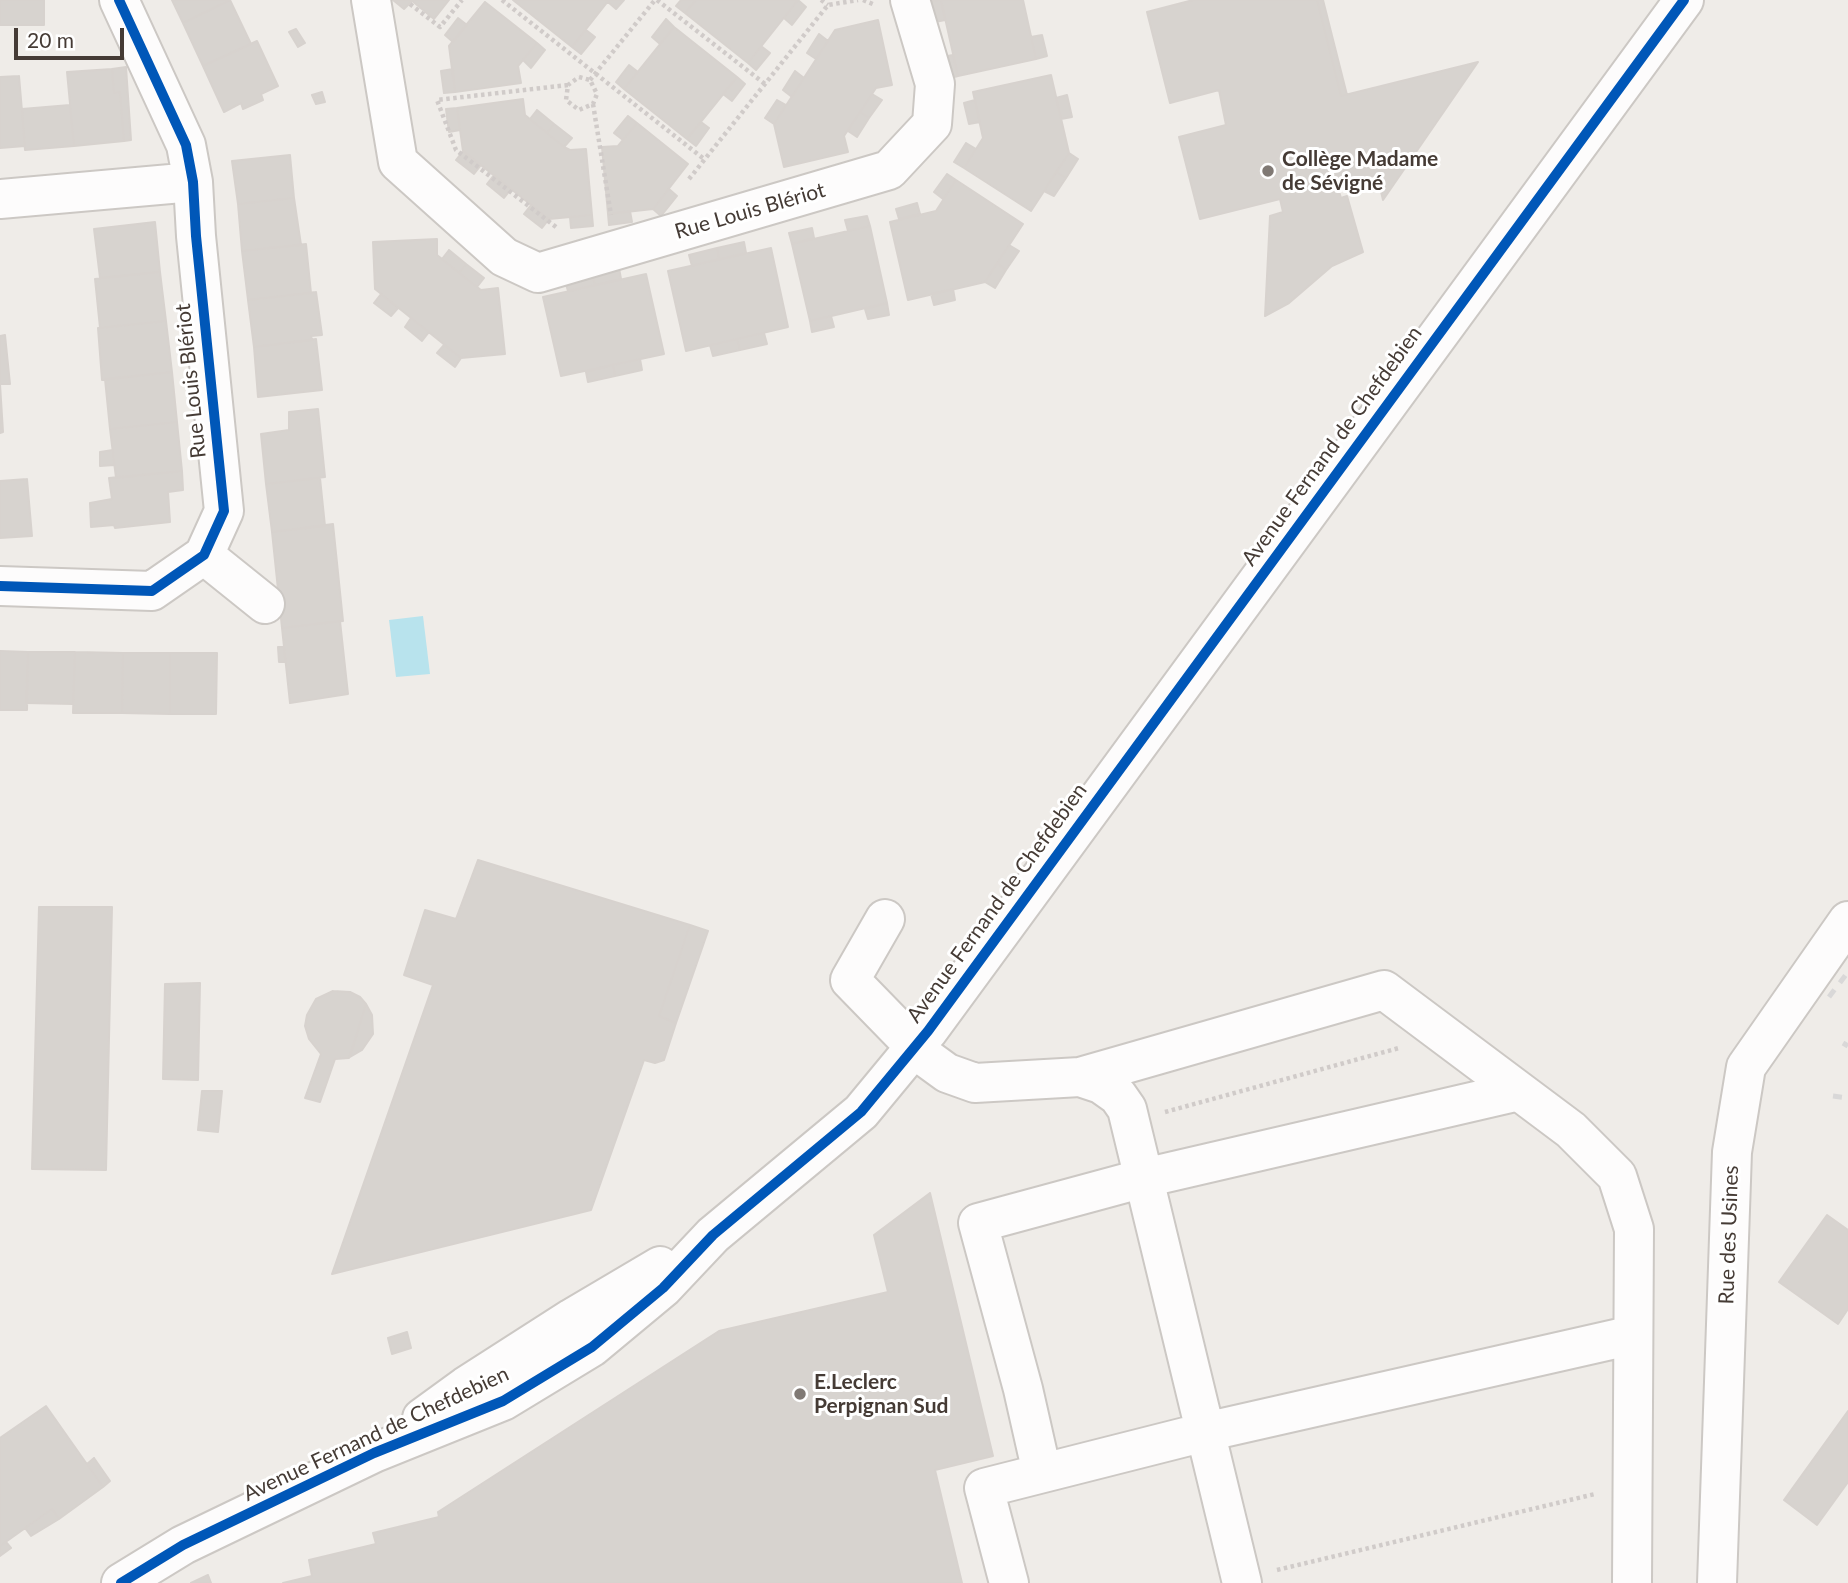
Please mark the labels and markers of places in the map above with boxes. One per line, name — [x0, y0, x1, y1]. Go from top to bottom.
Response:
place label: Collège Madame de Sévigné — [1282, 146, 1438, 196]
marker: Collège Madame de Sévigné — [1260, 163, 1276, 179]
place label: E.Leclerc Perpignan Sud — [814, 1369, 948, 1419]
marker: E.Leclerc Perpignan Sud — [792, 1386, 808, 1402]

